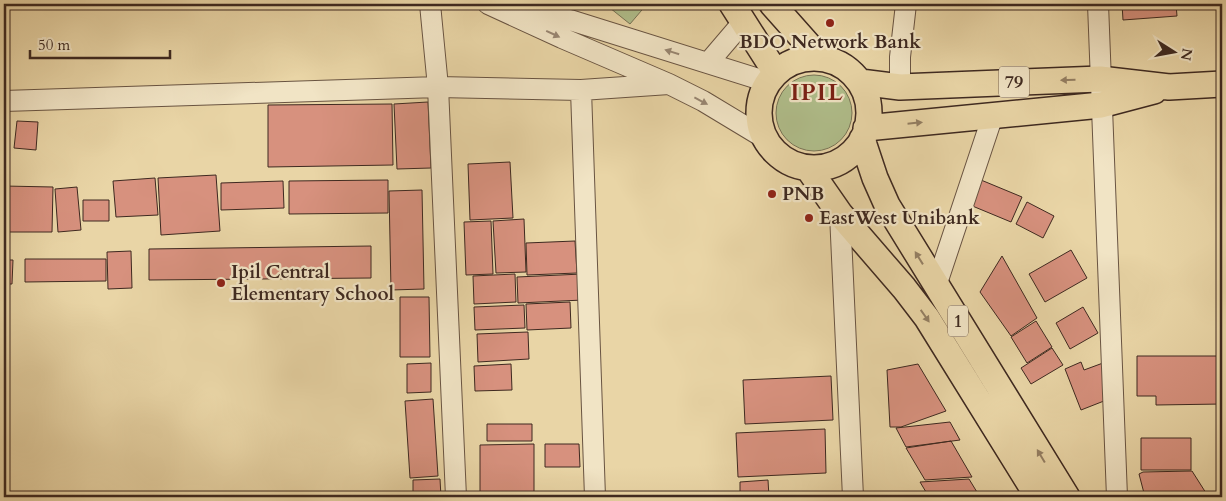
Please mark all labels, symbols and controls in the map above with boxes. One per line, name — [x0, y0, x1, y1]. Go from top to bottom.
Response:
marker: BDO Network Bank — [824, 17, 836, 29]
scale bar — [30, 28, 170, 60]
north arrow — [1148, 28, 1198, 78]
place label: BDO Network Bank — [739, 29, 921, 55]
one-way arrow — [546, 30, 560, 38]
text: 50 m — [38, 35, 70, 55]
text: N — [1176, 47, 1197, 62]
one-way arrow — [664, 48, 679, 55]
road number: 79 — [999, 66, 1029, 98]
district label: IPIL — [790, 76, 844, 109]
one-way arrow — [1059, 77, 1075, 85]
one-way arrow — [694, 96, 707, 105]
one-way arrow — [907, 119, 923, 127]
place label: PNB — [782, 181, 824, 207]
marker: PNB — [766, 188, 778, 200]
place label: EastWest Unibank — [819, 205, 980, 231]
marker: EastWest Unibank — [803, 212, 815, 224]
one-way arrow — [914, 251, 924, 264]
place label: Ipil Central Elementary School — [231, 259, 394, 307]
marker: Ipil Central Elementary School — [215, 277, 227, 289]
road number: 1 — [948, 306, 968, 336]
one-way arrow — [920, 309, 930, 322]
one-way arrow — [1036, 449, 1045, 462]

